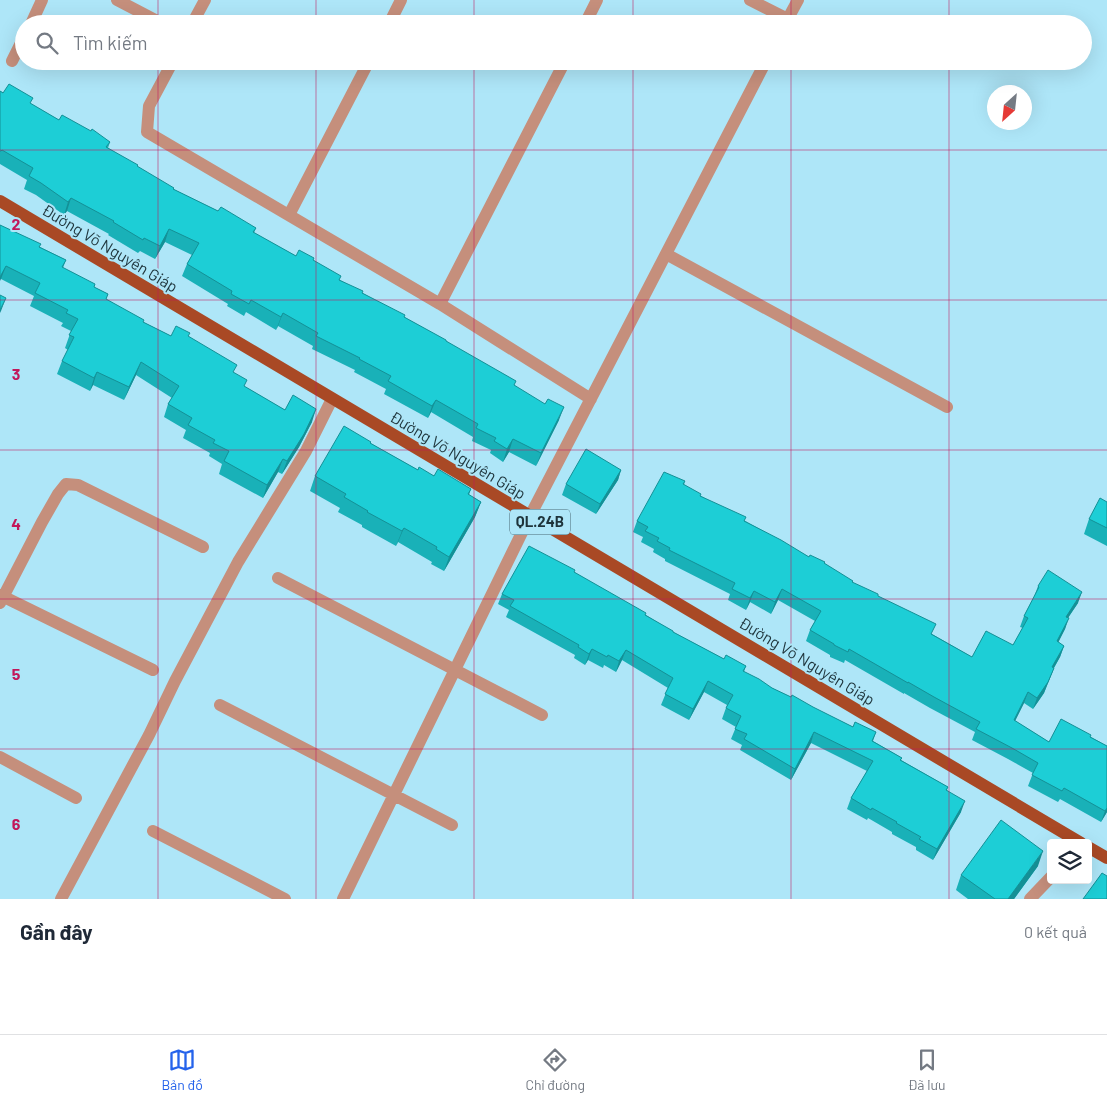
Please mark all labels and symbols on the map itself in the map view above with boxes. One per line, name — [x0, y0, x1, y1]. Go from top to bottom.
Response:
north arrow — [987, 85, 1032, 130]
street label: Đường Võ Nguyên Giáp — [39, 200, 182, 296]
text: 2 — [12, 214, 21, 233]
text: 3 — [12, 364, 20, 383]
street label: Đường Võ Nguyên Giáp — [387, 407, 530, 503]
road number: QL.24B — [510, 510, 570, 534]
text: 4 — [11, 514, 21, 533]
street label: Đường Võ Nguyên Giáp — [736, 613, 879, 709]
text: 5 — [12, 664, 21, 683]
text: 6 — [12, 814, 21, 833]

